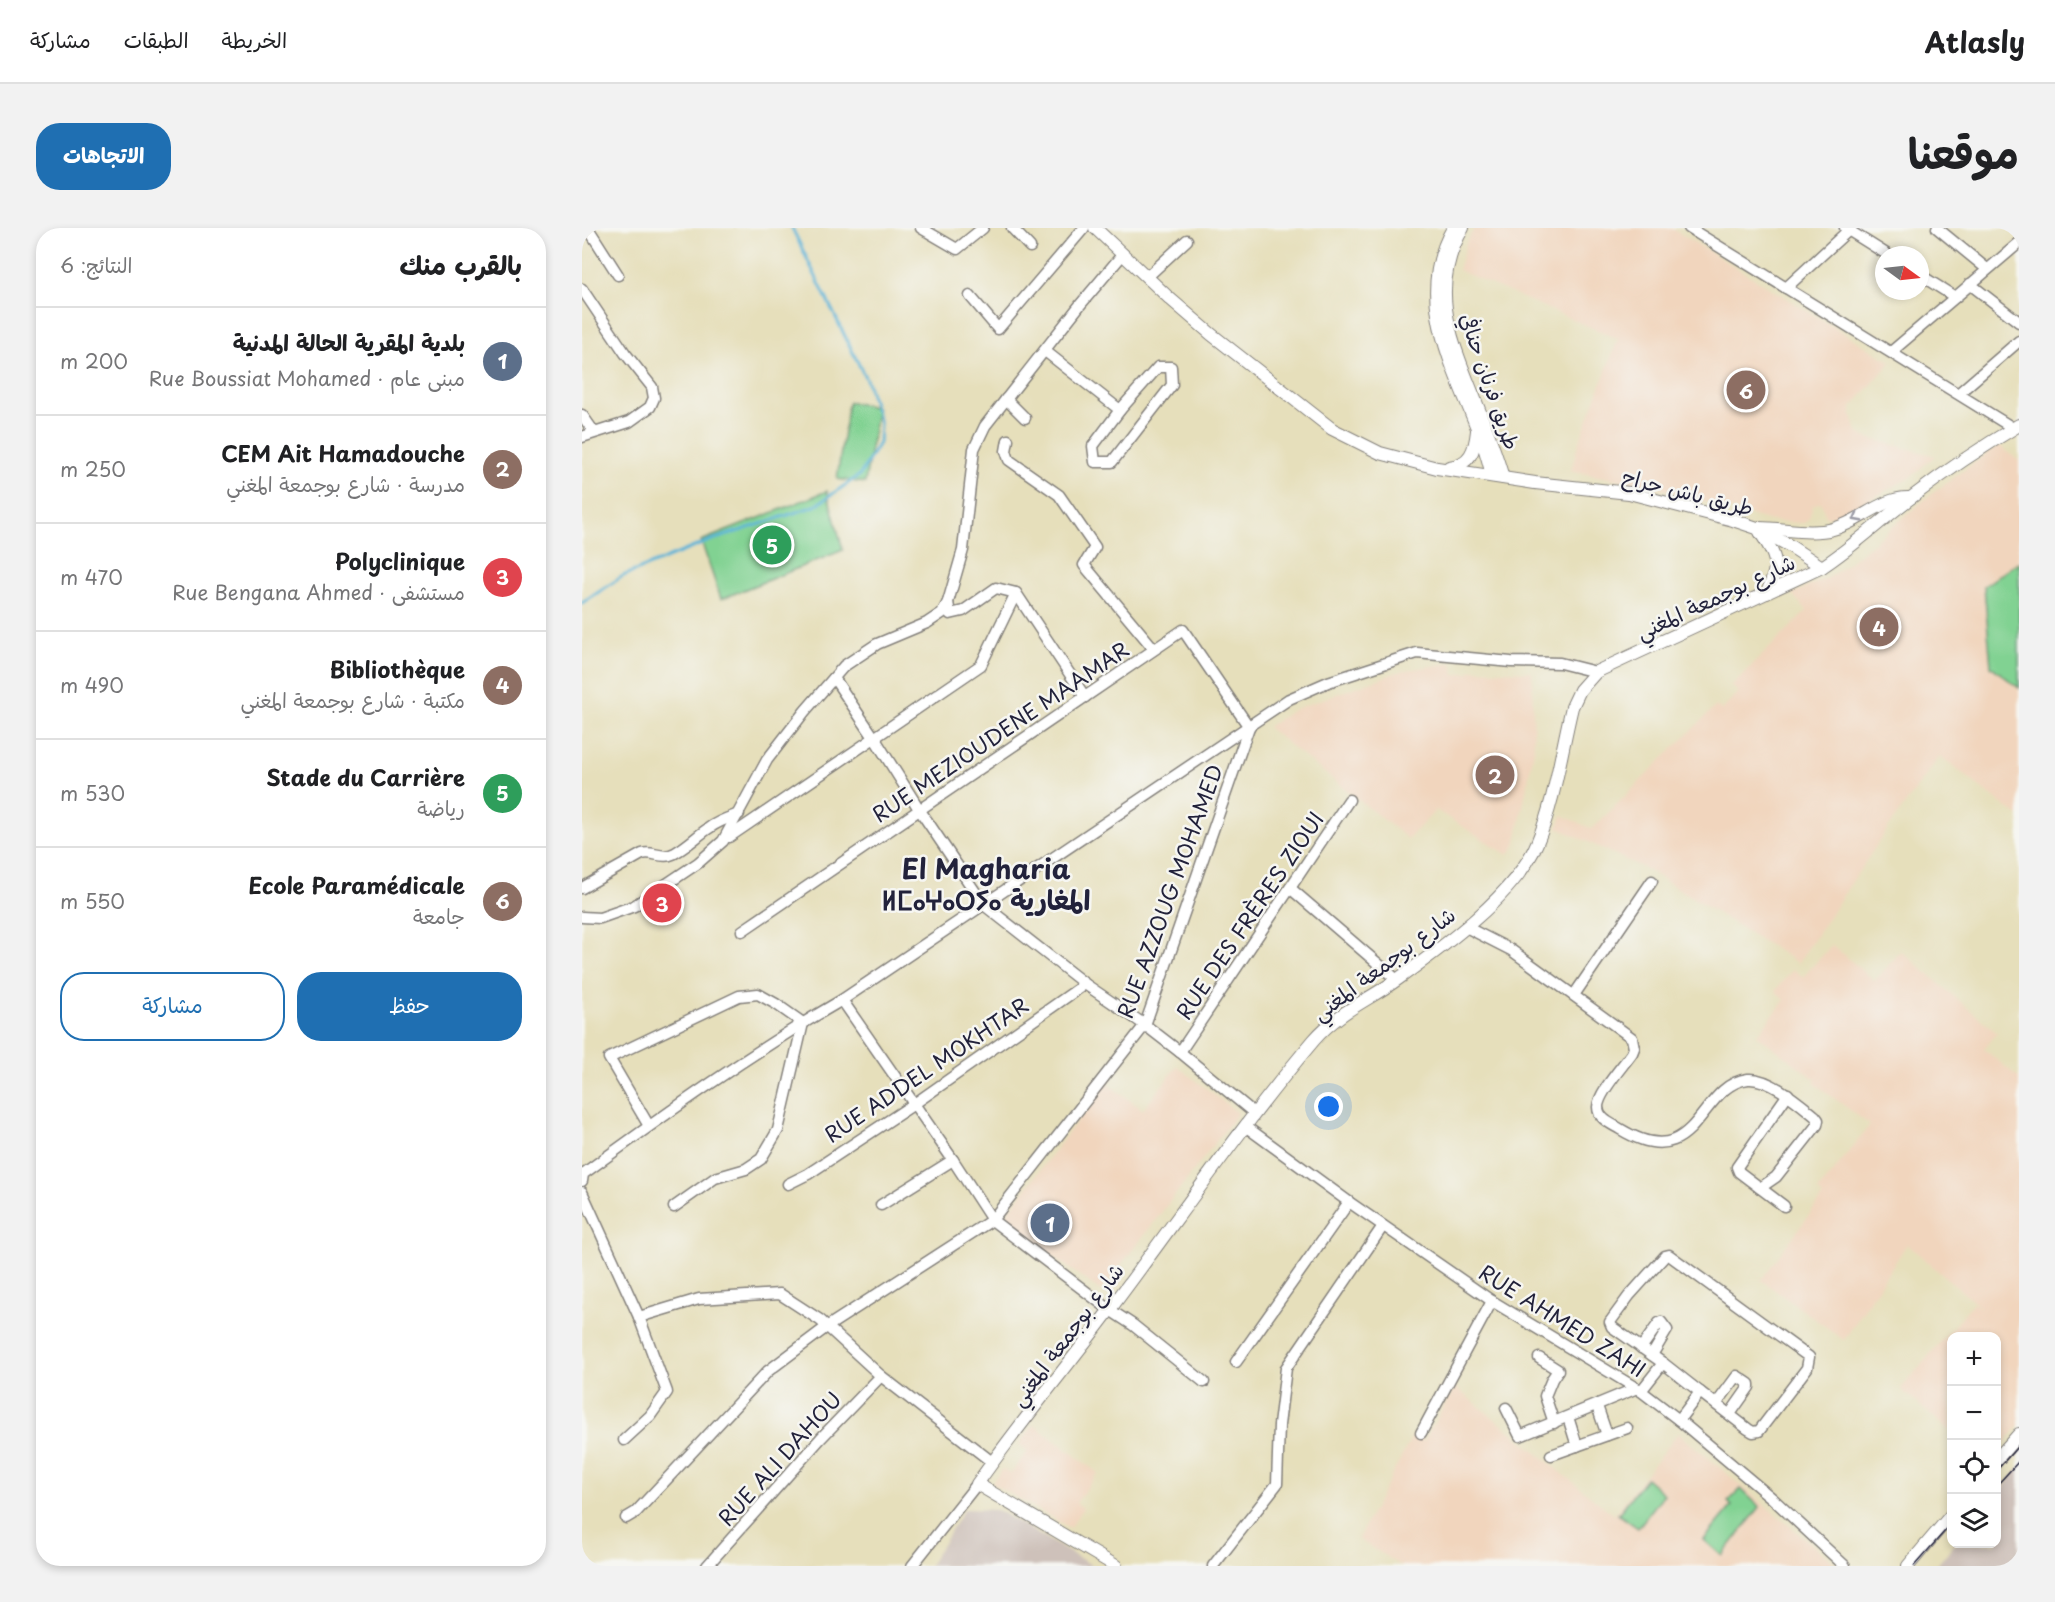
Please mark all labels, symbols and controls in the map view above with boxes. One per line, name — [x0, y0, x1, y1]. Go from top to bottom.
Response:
text: Atlasly — [1925, 20, 2025, 63]
text: مشاركة — [30, 23, 91, 55]
text: الطبقات — [124, 23, 189, 55]
text: الخريطة — [222, 23, 287, 55]
text: موقعنا — [1908, 120, 2019, 183]
button: الاتجاهات — [36, 123, 171, 190]
text: بالقرب منك — [400, 245, 522, 284]
north arrow — [1875, 246, 1929, 300]
text: النتائج: 6 — [60, 250, 132, 280]
street label: طريق فرنان حنافي — [1452, 308, 1529, 454]
text: بلدية المقرية الحالة المدنية — [233, 325, 465, 358]
text: 200 m — [60, 346, 128, 376]
text: 1 — [498, 346, 507, 376]
text: مبنى عام · Rue Boussiat Mohamed — [149, 363, 465, 393]
pin: 6 — [1726, 368, 1766, 412]
text: CEM Ait Hamadouche — [221, 436, 465, 469]
text: 250 m — [60, 454, 126, 484]
text: 2 — [495, 454, 510, 484]
street label: طريق باش جراح — [1619, 459, 1757, 523]
text: مدرسة · شارع بوجمعة المغني — [226, 469, 465, 499]
one-way arrow — [1853, 511, 1863, 522]
pin: 5 — [752, 522, 792, 568]
text: Polyclinique — [335, 544, 465, 577]
street label: شارع بوجمعة المغني — [1630, 545, 1802, 651]
text: 470 m — [60, 562, 123, 592]
text: 3 — [496, 562, 509, 592]
text: مستشفى · Rue Bengana Ahmed — [172, 577, 465, 607]
pin: 4 — [1860, 604, 1898, 650]
street label: RUE MEZIOUDENE MAAMAR — [865, 633, 1135, 829]
text: Bibliothèque — [330, 652, 465, 685]
text: 490 m — [60, 670, 124, 700]
text: 4 — [496, 670, 509, 700]
text: مكتبة · شارع بوجمعة المغني — [241, 685, 465, 715]
pin: 2 — [1476, 752, 1514, 798]
street label: RUE AZZOUG MOHAMED — [1108, 759, 1230, 1023]
text: Stade du Carrière — [266, 760, 465, 793]
text: 530 m — [60, 778, 125, 808]
text: 5 — [496, 778, 509, 808]
text: رياضة — [417, 793, 465, 823]
street label: RUE DES FRÈRES ZIOUI — [1167, 804, 1331, 1026]
district label: El Magharia ⵍⵎⴰⵖⴰⵔⵢⴰ المغارية — [882, 847, 1090, 919]
text: Ecole Paramédicale — [248, 868, 465, 901]
pin: 3 — [642, 880, 682, 926]
text: 550 m — [60, 886, 125, 916]
text: 6 — [495, 886, 510, 916]
street label: شارع بوجمعة المغني — [1305, 898, 1464, 1032]
text: جامعة — [413, 901, 465, 931]
button: مشاركة — [60, 972, 285, 1041]
button: حفظ — [297, 972, 522, 1041]
street label: RUE ADDEL MOKHTAR — [817, 988, 1035, 1150]
your location — [1314, 1092, 1343, 1121]
pin: 1 — [1030, 1200, 1070, 1246]
street label: شارع بوجمعة المغني — [1001, 1256, 1135, 1415]
street label: RUE AHMED ZAHI — [1473, 1256, 1653, 1384]
map controls — [1947, 1332, 2001, 1548]
button: + — [1947, 1332, 2001, 1386]
street label: RUE ALI DAHOU — [710, 1384, 848, 1532]
button: − — [1947, 1386, 2001, 1440]
button: locate — [1947, 1440, 2001, 1494]
button: layers — [1947, 1494, 2001, 1548]

